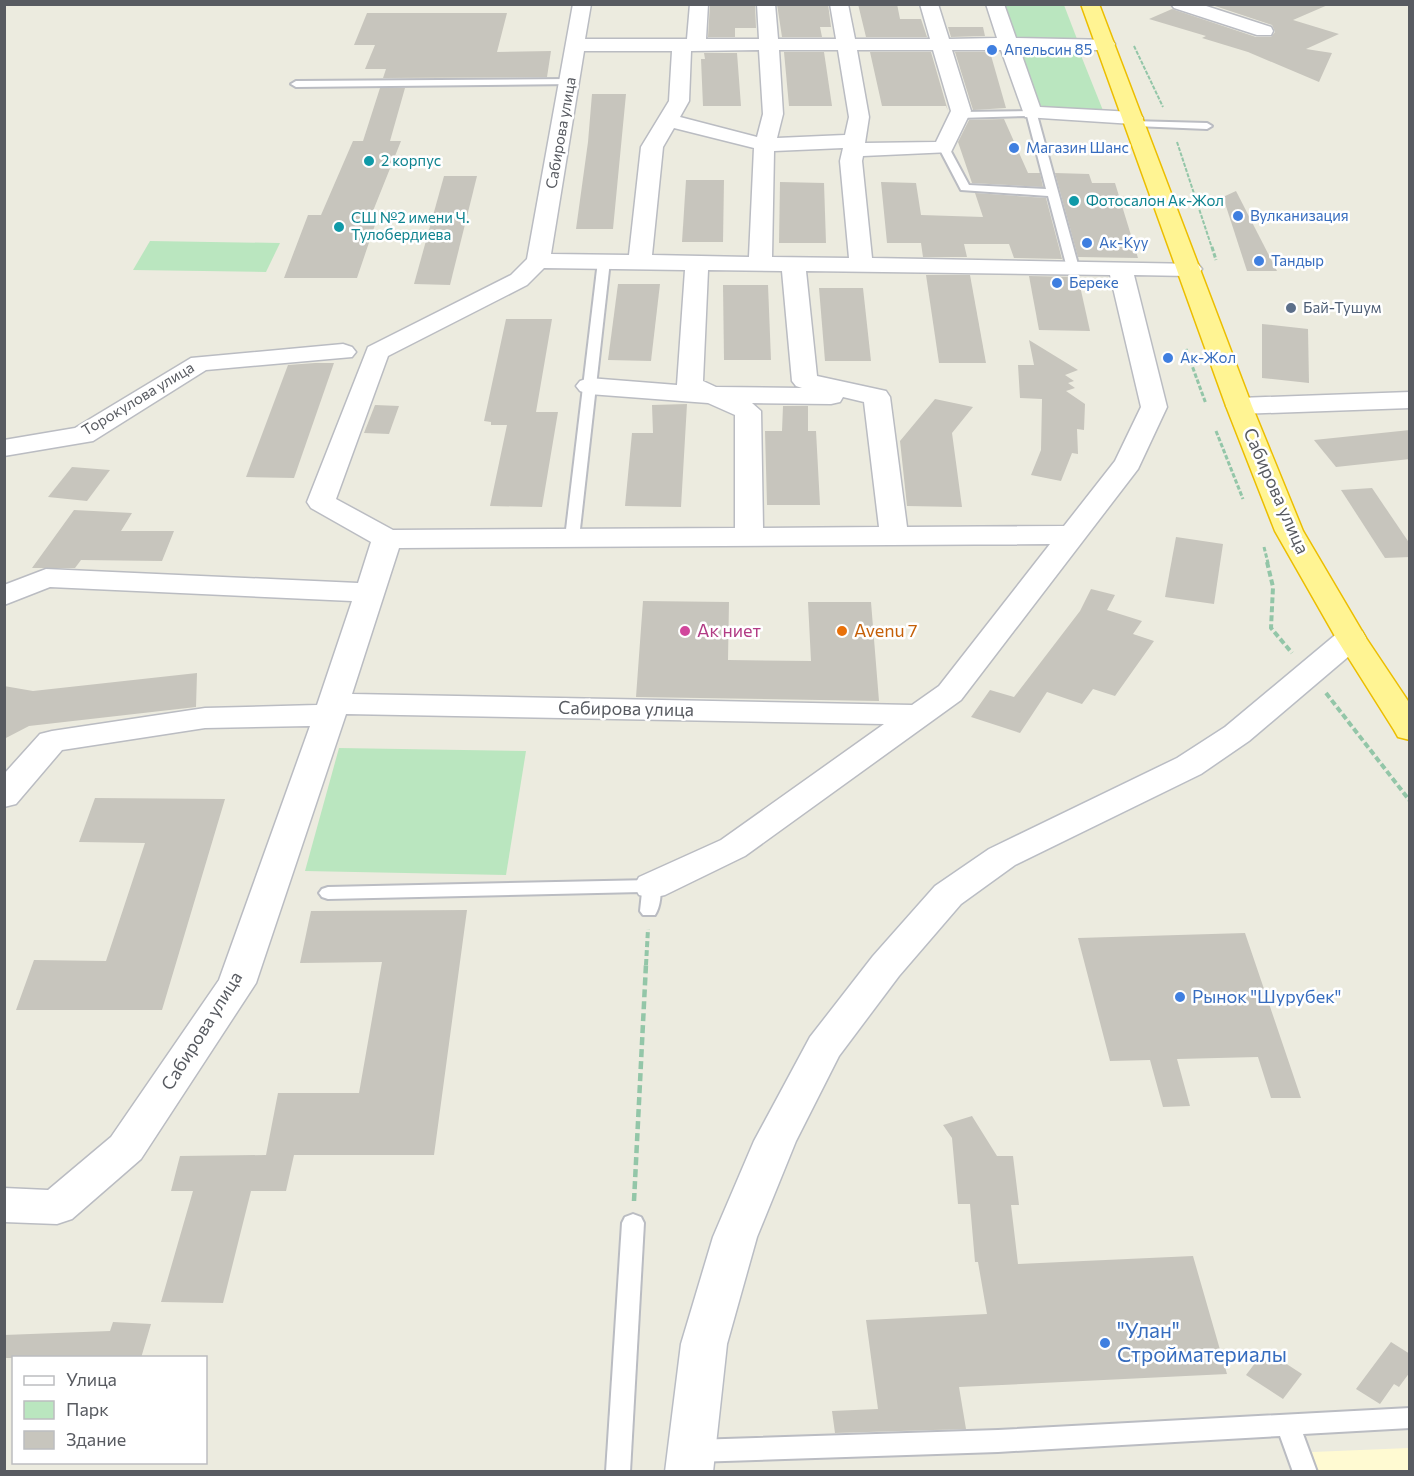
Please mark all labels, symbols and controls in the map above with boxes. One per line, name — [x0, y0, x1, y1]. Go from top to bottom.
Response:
place label: Апельсин 85 — [1004, 40, 1092, 58]
marker: Апельсин 85 — [985, 43, 999, 57]
street label: Сабирова улица — [541, 76, 579, 190]
place label: Магазин Шанс — [1026, 138, 1129, 156]
marker: Магазин Шанс — [1007, 141, 1021, 155]
place label: 2 корпус — [381, 151, 441, 169]
marker: 2 корпус — [362, 154, 376, 168]
place label: Фотосалон Ак-Жол — [1086, 191, 1224, 209]
marker: Фотосалон Ак-Жол — [1067, 194, 1081, 208]
place label: Вулканизация — [1250, 206, 1349, 224]
place label: СШ №2 имени Ч. Тулобердиева — [351, 208, 469, 243]
marker: Вулканизация — [1231, 209, 1245, 223]
marker: СШ №2 имени Ч. Тулобердиева — [332, 220, 346, 234]
place label: Ак-Куу — [1099, 233, 1149, 251]
marker: Ак-Куу — [1080, 236, 1094, 250]
place label: Тандыр — [1271, 251, 1324, 269]
marker: Тандыр — [1252, 254, 1266, 268]
place label: Береке — [1069, 273, 1119, 291]
marker: Береке — [1050, 276, 1064, 290]
place label: Бай-Тушум — [1303, 298, 1382, 316]
marker: Бай-Тушум — [1284, 301, 1298, 315]
place label: Ак-Жол — [1180, 348, 1236, 366]
marker: Ак-Жол — [1161, 351, 1175, 365]
street label: Торокулова улица — [78, 358, 197, 439]
street label: Сабирова улица — [1239, 424, 1315, 557]
place label: Ак ниет — [697, 619, 762, 641]
place label: Avenu 7 — [854, 619, 917, 641]
marker: Ак ниет — [678, 624, 692, 638]
marker: Avenu 7 — [835, 624, 849, 638]
street label: Сабирова улица — [558, 696, 694, 720]
street label: Сабирова улица — [156, 967, 246, 1094]
place label: Рынок "Шурубек" — [1192, 985, 1342, 1007]
marker: Рынок "Шурубек" — [1173, 990, 1187, 1004]
place label: "Улан" Стройматериалы — [1117, 1317, 1287, 1366]
marker: "Улан" Стройматериалы — [1098, 1336, 1112, 1350]
legend — [12, 1356, 207, 1464]
text: Улица — [66, 1368, 117, 1390]
text: Парк — [66, 1398, 109, 1420]
text: Здание — [66, 1428, 126, 1450]

